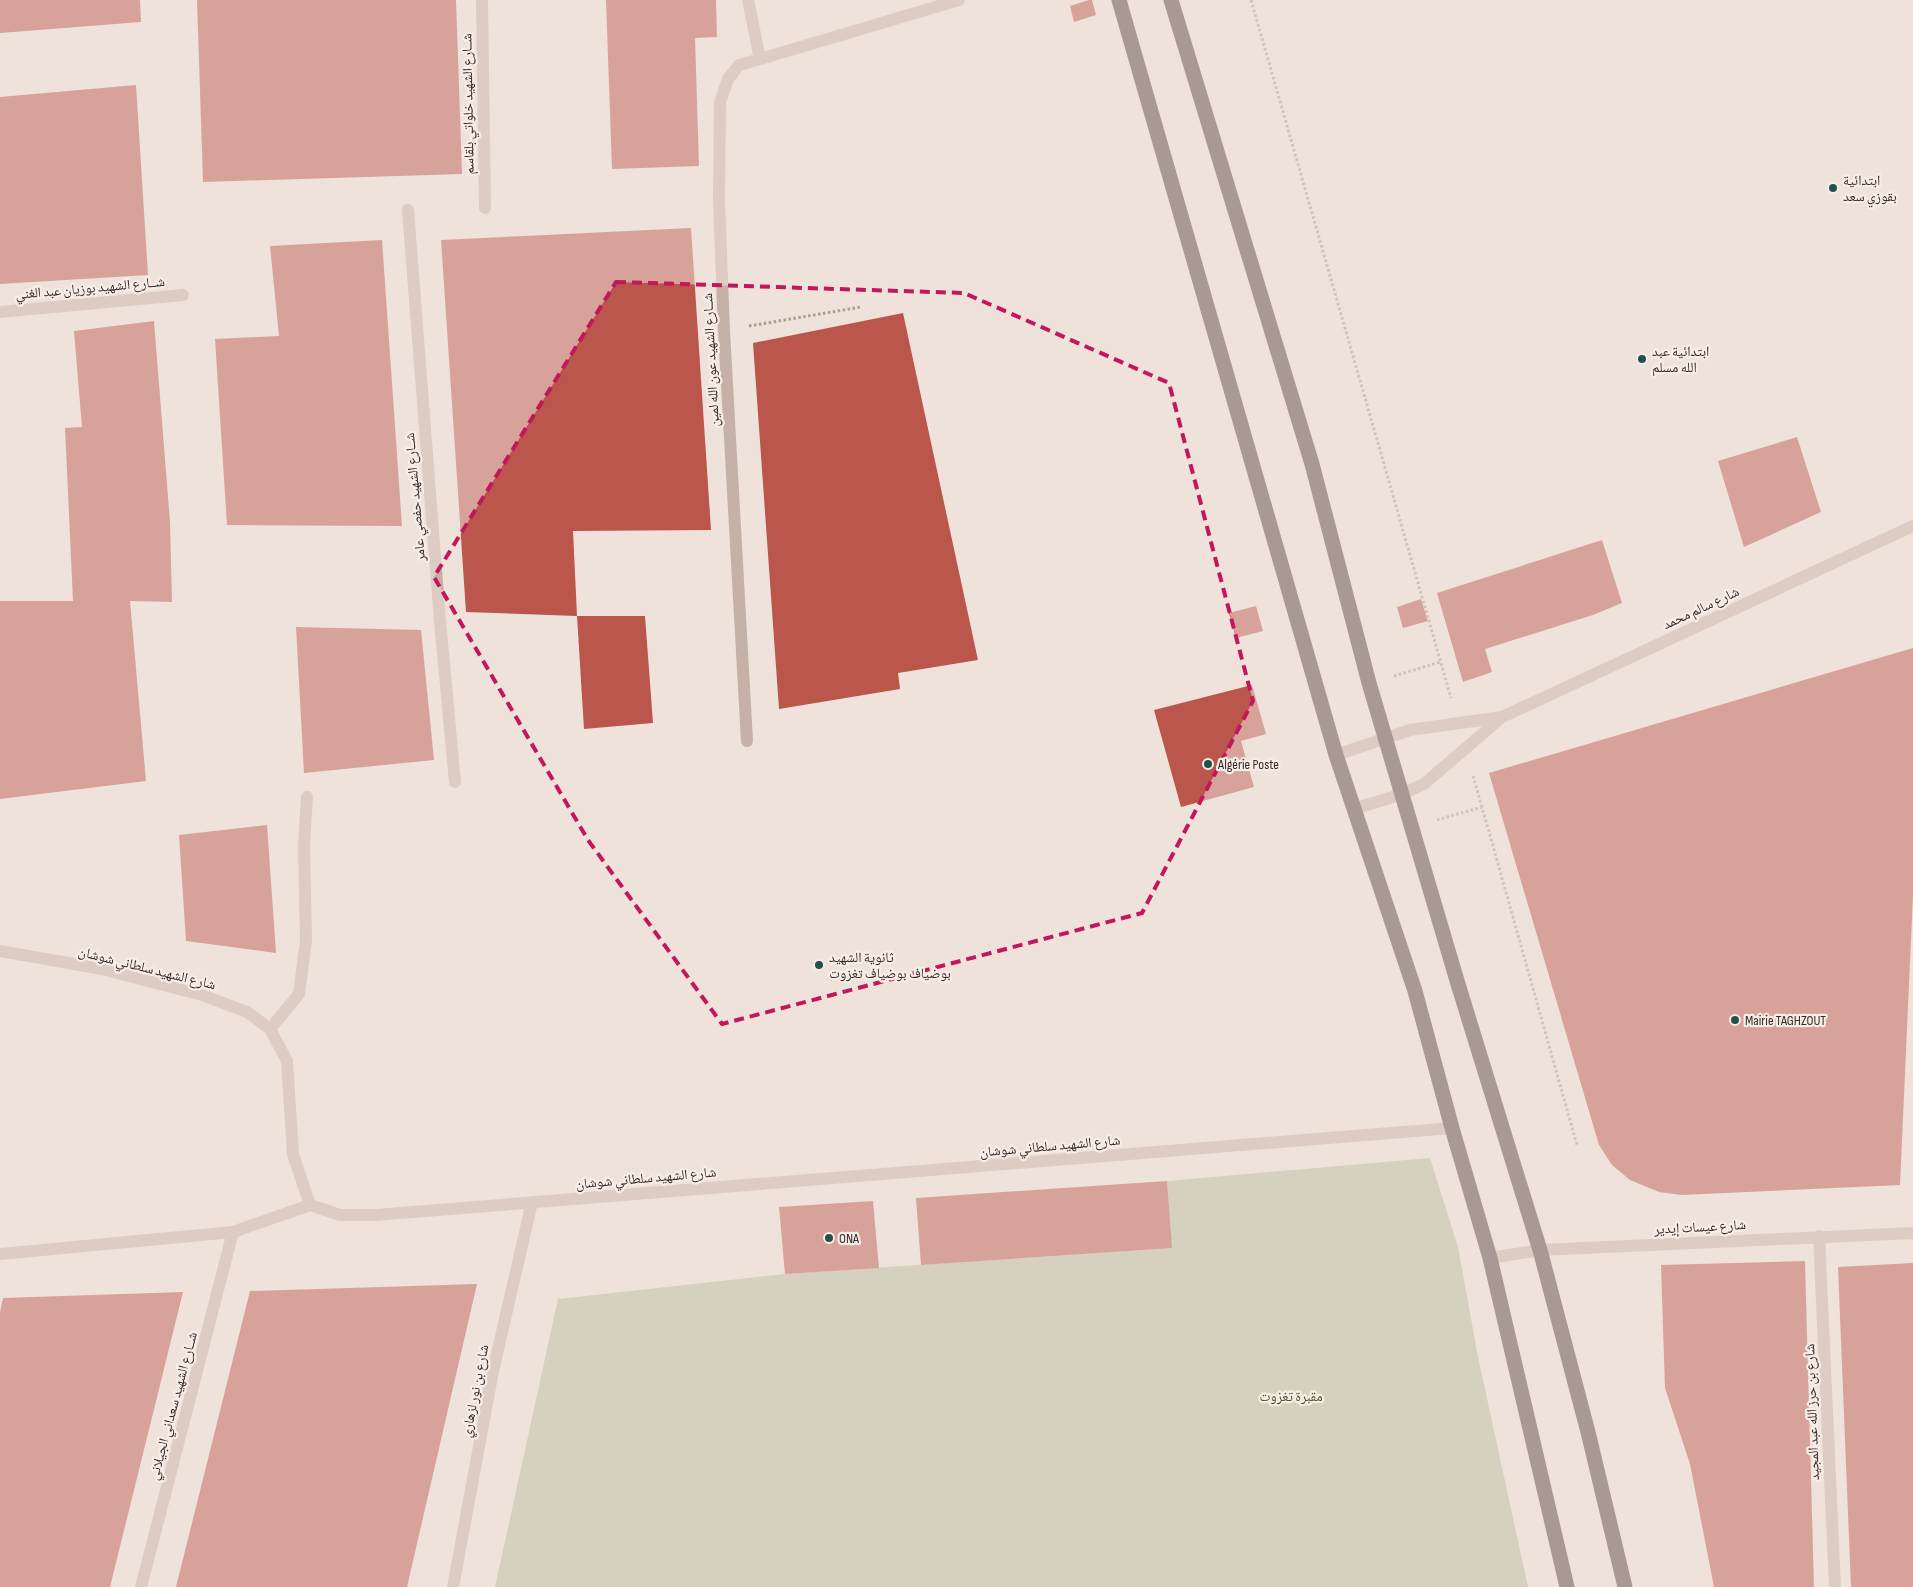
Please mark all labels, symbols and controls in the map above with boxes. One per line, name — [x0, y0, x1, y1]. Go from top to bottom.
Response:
street label: شــارع الشهيد خلواتي بلقاسم — [458, 33, 480, 175]
place label: ابتدائية بقوزي سعد — [1843, 172, 1897, 207]
marker: ابتدائية بقوزي سعد — [1827, 182, 1839, 194]
street label: شــارع الشهيد بوزيان عبد الغني — [15, 273, 166, 306]
street label: شــارع الشهيد عون الله لمين — [699, 293, 724, 427]
place label: ابتدائية عبد الله مسلم — [1652, 343, 1709, 377]
marker: ابتدائية عبد الله مسلم — [1636, 353, 1648, 365]
street label: شــارع الشهيد حفصي عامر — [401, 432, 432, 563]
street label: شارع سالم محمد — [1660, 583, 1742, 634]
place label: Algérie Poste — [1217, 756, 1279, 773]
marker: Algérie Poste — [1202, 758, 1214, 770]
street label: شارع الشهيد سلطاني شوشان — [76, 943, 218, 996]
place label: ثانوية الشهيد بوضياف بوضياف تغزوت — [829, 949, 951, 982]
marker: ثانوية الشهيد بوضياف بوضياف تغزوت — [813, 959, 825, 971]
place label: Mairie TAGHZOUT — [1745, 1012, 1826, 1029]
marker: Mairie TAGHZOUT — [1729, 1014, 1741, 1026]
street label: شارع الشهيد سلطاني شوشان — [979, 1131, 1121, 1163]
street label: شارع الشهيد سلطاني شوشان — [575, 1163, 717, 1195]
street label: شارع عيسات إيدير — [1653, 1216, 1746, 1239]
place label: ONA — [839, 1230, 860, 1247]
marker: ONA — [823, 1232, 835, 1244]
street label: شــارع الشهيد سعداني الجيلاني — [145, 1330, 203, 1483]
street label: شارع بن نور لزهاري — [458, 1343, 495, 1439]
street label: شارع بن حرز الله عبد المجيد — [1801, 1343, 1824, 1481]
park label: مقبرة تغزوت — [1259, 1388, 1323, 1405]

